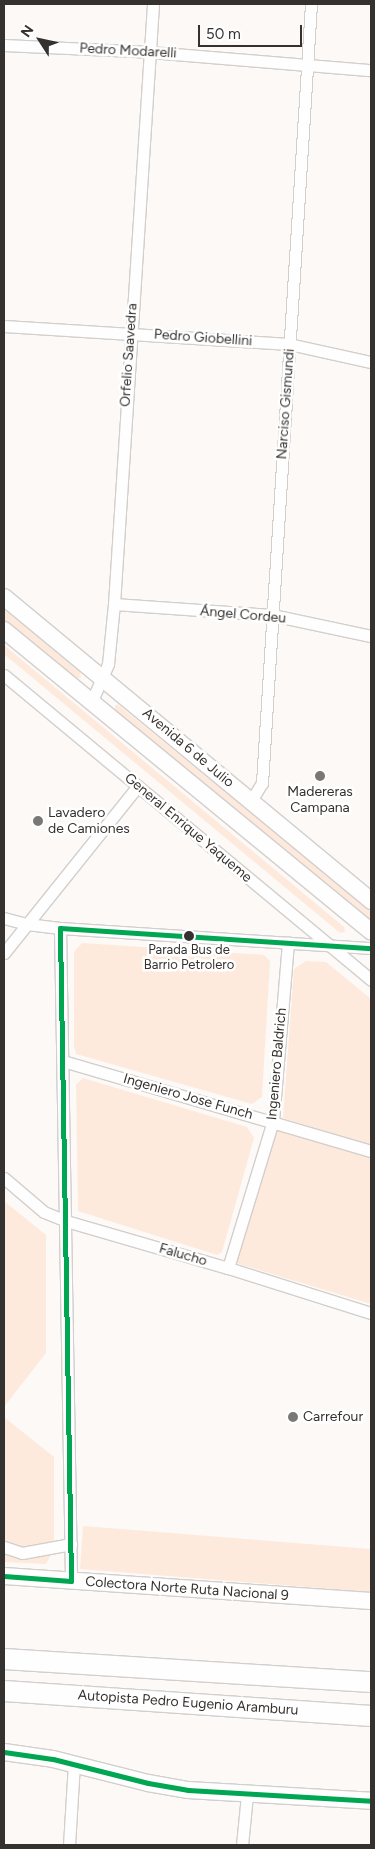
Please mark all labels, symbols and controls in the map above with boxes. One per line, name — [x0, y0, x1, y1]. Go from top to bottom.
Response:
north arrow — [15, 15, 65, 65]
scale bar — [200, 15, 304, 47]
text: N — [17, 22, 37, 40]
text: 50 m — [206, 25, 241, 43]
street label: Pedro Modarelli — [79, 40, 177, 62]
street label: Orfelio Saavedra — [117, 303, 141, 407]
street label: Pedro Giobellini — [153, 326, 253, 350]
street label: Narciso Gismundi — [274, 348, 298, 460]
street label: Ángel Cordeu — [199, 603, 287, 627]
street label: Avenida 6 de Julio — [139, 705, 237, 791]
street label: General Enrique Yaqueme — [121, 770, 255, 886]
marker: Madereras Campana — [314, 770, 326, 782]
place label: Madereras Campana — [287, 784, 353, 816]
place label: Lavadero de Camiones — [48, 805, 130, 838]
marker: Lavadero de Camiones — [32, 815, 44, 827]
marker: Parada Bus de Barrio Petrolero — [184, 931, 194, 941]
place label: Parada Bus de Barrio Petrolero — [144, 943, 234, 974]
street label: Ingeniero Baldrich — [264, 1007, 290, 1121]
street label: Ingeniero Jose Funch — [121, 1070, 255, 1124]
street label: Falucho — [157, 1240, 209, 1270]
place label: Carrefour — [303, 1409, 363, 1425]
marker: Carrefour — [287, 1411, 299, 1423]
street label: Colectora Norte Ruta Nacional 9 — [85, 1574, 289, 1604]
street label: Autopista Pedro Eugenio Aramburu — [77, 1687, 299, 1719]

